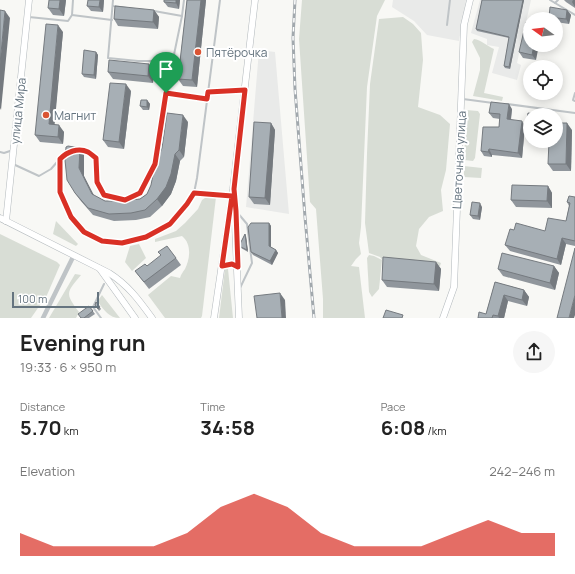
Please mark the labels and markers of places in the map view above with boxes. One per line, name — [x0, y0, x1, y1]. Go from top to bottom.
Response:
place label: Пятёрочка — [206, 44, 267, 61]
marker: Пятёрочка — [193, 47, 203, 57]
pin — [149, 52, 183, 93]
place label: Магнит — [54, 107, 96, 124]
marker: Магнит — [41, 110, 51, 120]

